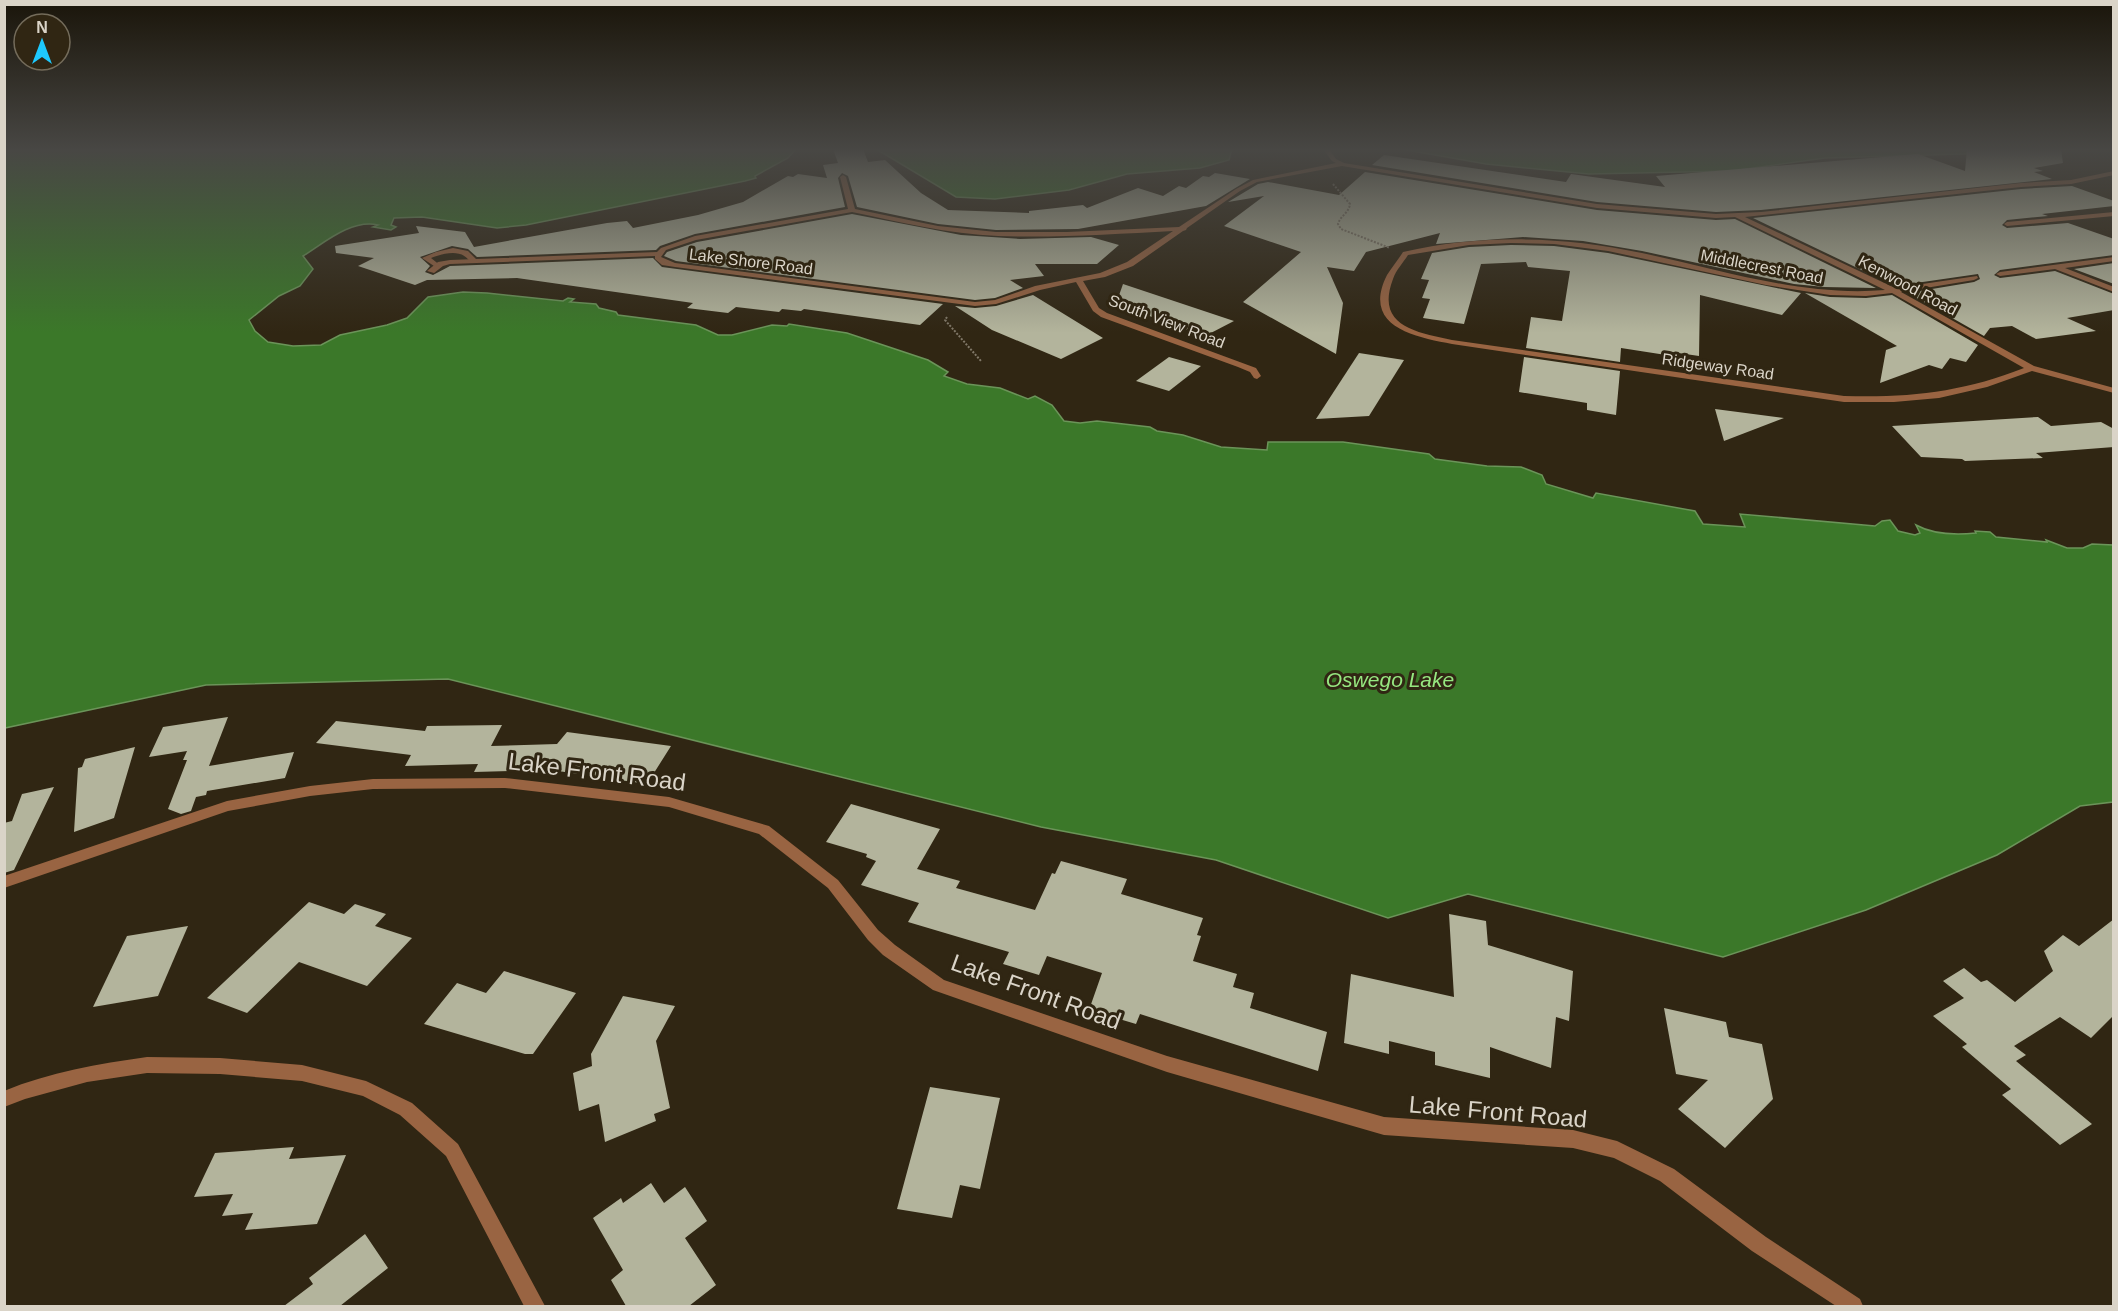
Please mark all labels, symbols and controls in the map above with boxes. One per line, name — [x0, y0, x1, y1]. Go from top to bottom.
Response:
north arrow — [12, 12, 72, 72]
text: N — [36, 19, 48, 36]
street label: Lake Shore Road — [688, 245, 814, 278]
street label: Middlecrest Road — [1699, 246, 1825, 287]
street label: Kenwood Road — [1855, 252, 1960, 319]
street label: South View Road — [1106, 291, 1227, 352]
street label: Ridgeway Road — [1661, 350, 1775, 383]
water label: Oswego Lake — [1326, 668, 1454, 691]
street label: Lake Front Road — [507, 747, 687, 796]
street label: Lake Front Road — [948, 948, 1125, 1035]
street label: Lake Front Road — [1408, 1090, 1588, 1133]

